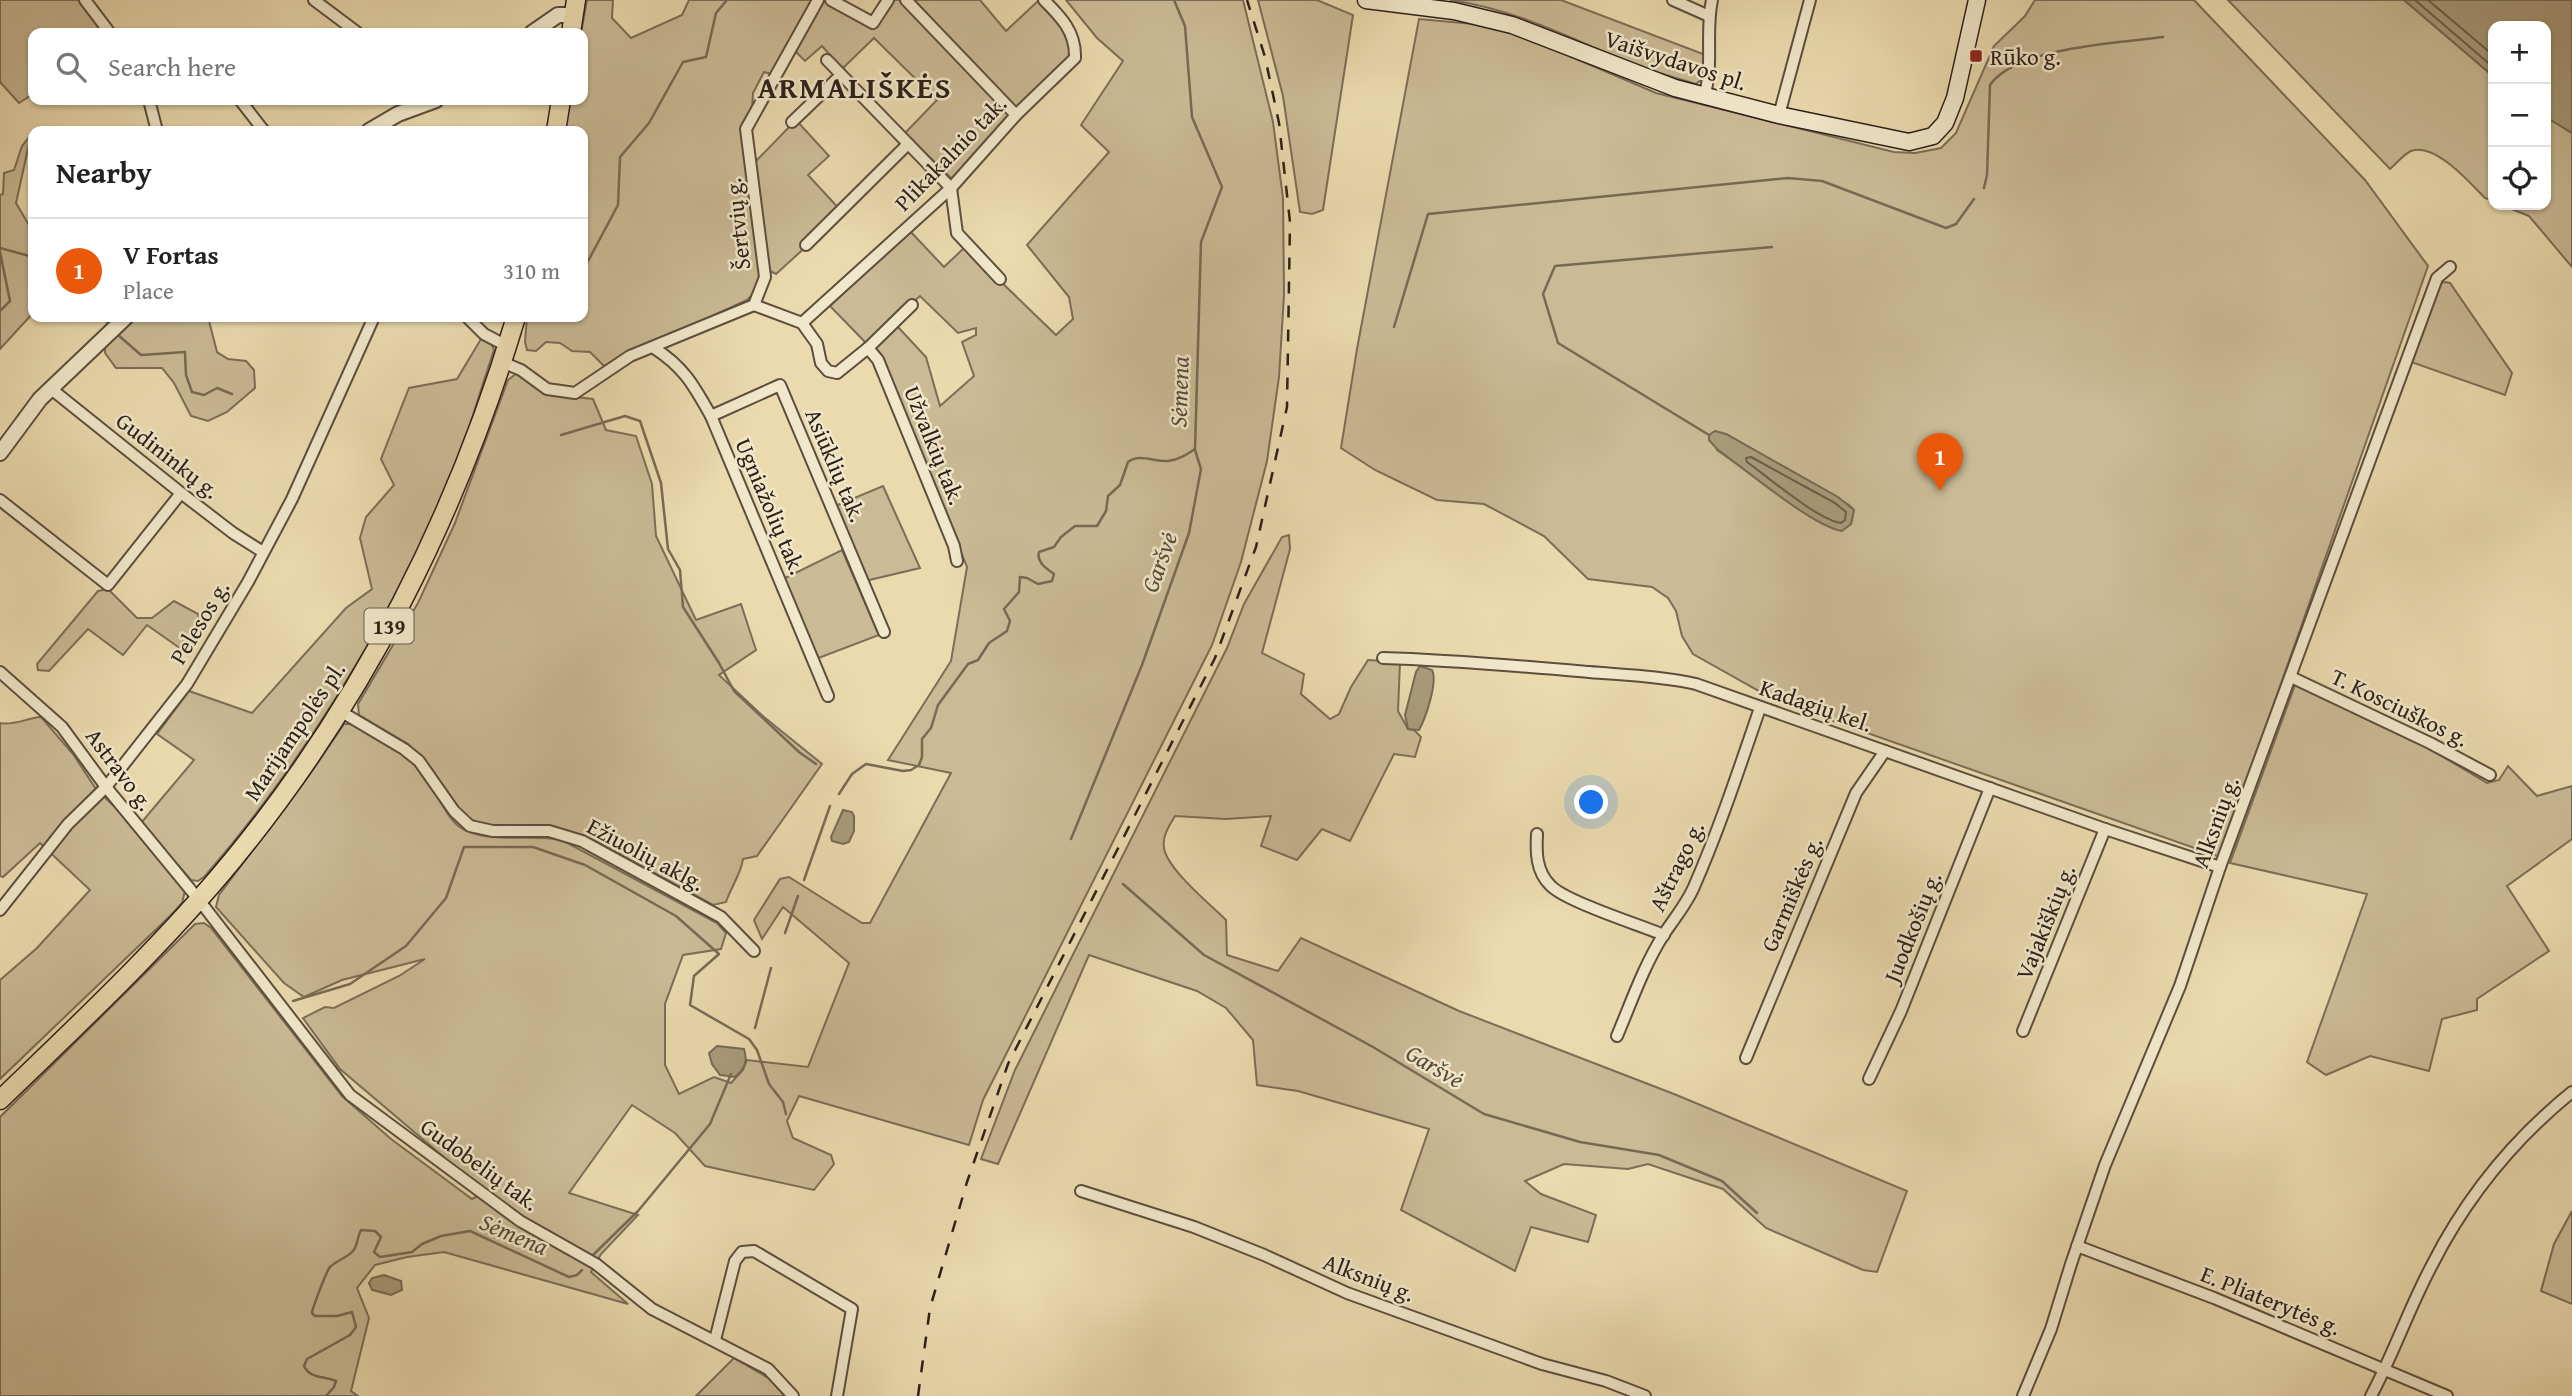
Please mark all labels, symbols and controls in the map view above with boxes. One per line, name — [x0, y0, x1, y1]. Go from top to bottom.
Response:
map controls — [2488, 21, 2551, 210]
button: + — [2488, 21, 2551, 84]
street label: Vaišvydavos pl. — [1601, 22, 1751, 98]
search box — [28, 28, 588, 105]
place label: Rūko g. — [1990, 40, 2061, 73]
text: Search here — [108, 47, 236, 86]
icon: search — [52, 48, 90, 86]
marker: Rūko g. — [1968, 48, 1984, 64]
district label: ARMALIŠKĖS — [758, 65, 952, 109]
button: − — [2488, 84, 2551, 147]
street label: Plikakalnio tak. — [886, 88, 1014, 218]
button: locate — [2488, 147, 2551, 210]
text: Nearby — [56, 150, 152, 194]
street label: Šertvių g. — [716, 176, 758, 272]
text: V Fortas — [123, 235, 219, 274]
text: 1 — [73, 254, 85, 287]
text: 310 m — [503, 254, 560, 287]
text: Place — [123, 274, 174, 307]
water label: Sėmena — [1160, 356, 1198, 428]
street label: Užvalkių tak. — [896, 381, 974, 509]
street label: Asiūklių tak. — [797, 403, 875, 527]
street label: Gudininkų g. — [109, 404, 227, 506]
street label: Ugniažolių tak. — [727, 433, 815, 579]
pin: 1 — [1917, 433, 1963, 491]
water label: Garšvė — [1132, 527, 1186, 597]
street label: Pelesos g. — [161, 574, 237, 670]
road number: 139 — [364, 608, 414, 644]
street label: Marijampolės pl. — [235, 655, 353, 807]
street label: T. Kosciuškos g. — [2326, 660, 2474, 754]
street label: Kadagių kel. — [1755, 670, 1877, 740]
street label: Astravo g. — [78, 721, 162, 817]
street label: Alksnių g. — [2183, 772, 2247, 872]
your location — [1574, 785, 1608, 819]
street label: Ežiuolių aklg. — [581, 809, 711, 899]
street label: Aštrago g. — [1640, 815, 1712, 917]
street label: Garmiškės g. — [1752, 831, 1830, 957]
street label: Vajakiškių g. — [2007, 859, 2083, 985]
street label: Juodkošių g. — [1874, 867, 1949, 990]
water label: Garšvė — [1399, 1035, 1471, 1097]
street label: Gudobelių tak. — [414, 1110, 546, 1218]
water label: Sėmena — [474, 1204, 554, 1264]
street label: Alksnių g. — [1319, 1245, 1419, 1309]
street label: E. Pliaterytės g. — [2196, 1257, 2346, 1343]

